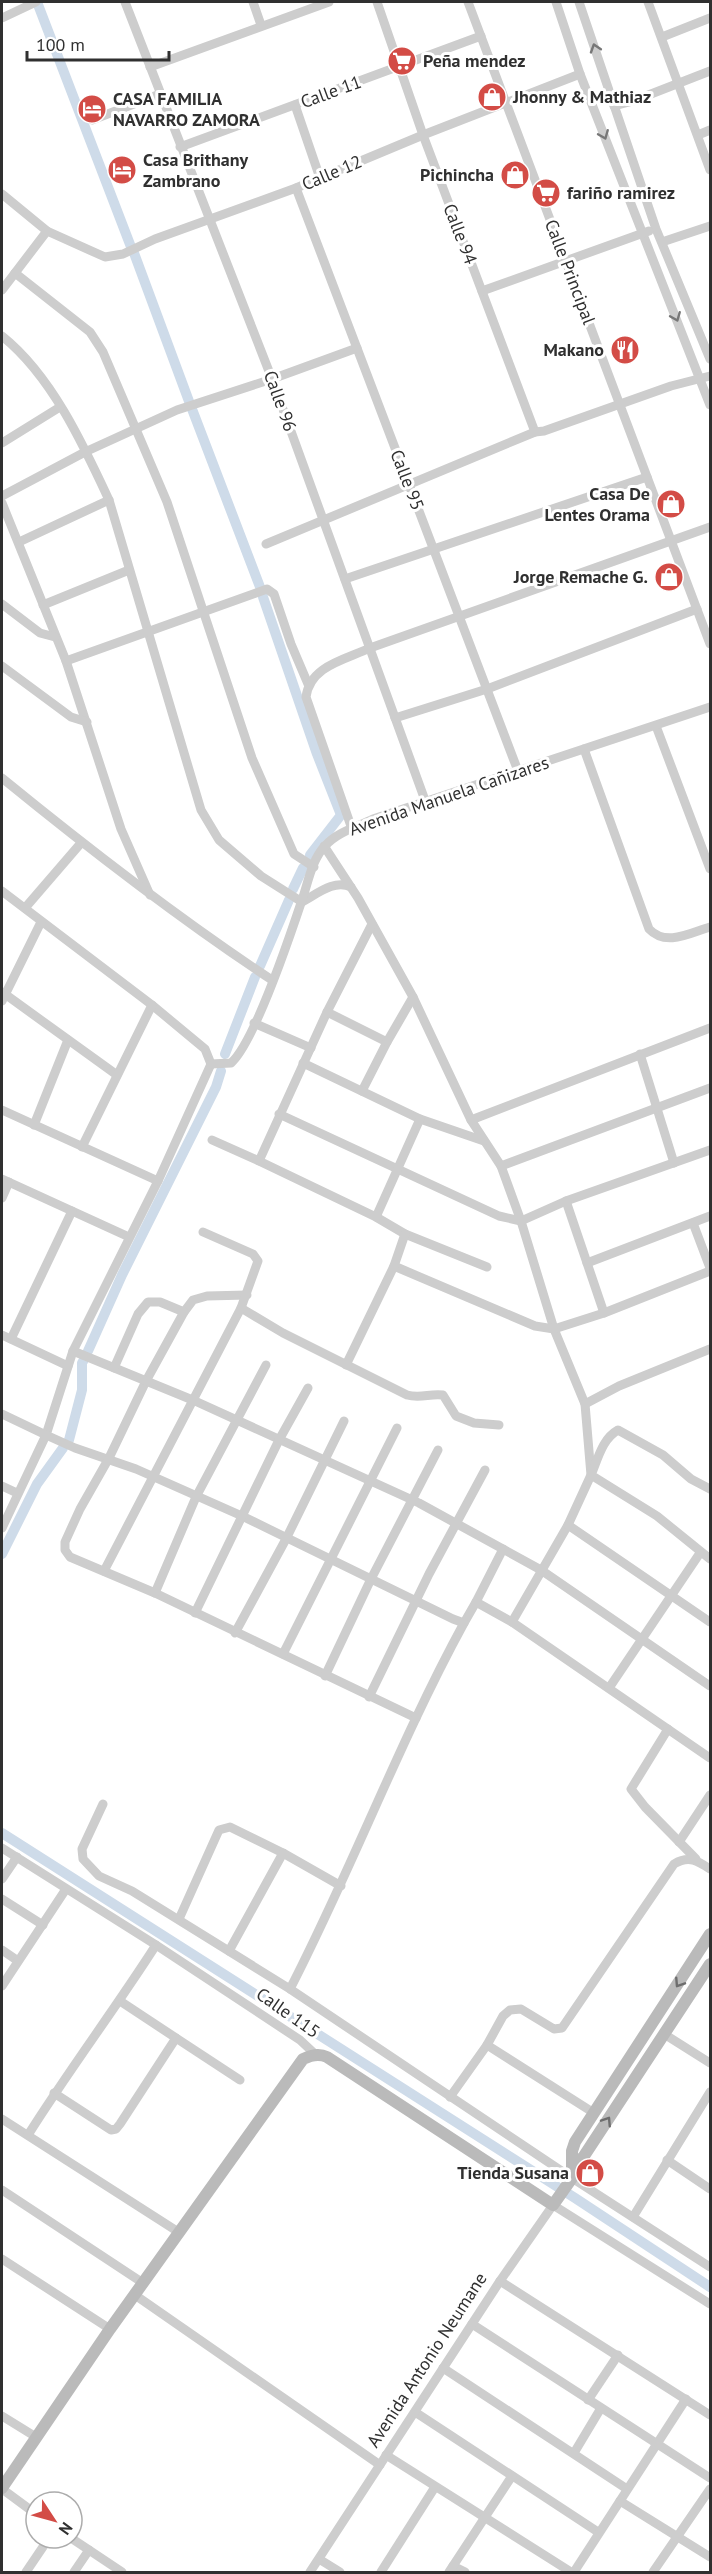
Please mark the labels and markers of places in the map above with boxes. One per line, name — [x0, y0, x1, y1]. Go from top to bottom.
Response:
supermarket icon: Peña mendez — [386, 45, 418, 77]
place label: Peña mendez — [423, 49, 526, 72]
shop icon: Jhonny & Mathiaz — [476, 81, 508, 113]
place label: Jhonny & Mathiaz — [512, 85, 651, 108]
place label: CASA FAMILIA NAVARRO ZAMORA — [113, 87, 260, 131]
hotel icon: CASA FAMILIA NAVARRO ZAMORA — [76, 93, 108, 125]
place label: Casa Brithany Zambrano — [143, 148, 248, 192]
hotel icon: Casa Brithany Zambrano — [106, 154, 138, 186]
shop icon: Pichincha — [499, 159, 531, 191]
place label: Pichincha — [420, 163, 494, 186]
supermarket icon: fariño ramirez — [530, 177, 562, 209]
place label: fariño ramirez — [567, 181, 675, 204]
restaurant icon: Makano — [609, 334, 641, 366]
place label: Makano — [543, 338, 604, 361]
place label: Casa De Lentes Orama — [544, 482, 650, 526]
shop icon: Casa De Lentes Orama — [655, 488, 687, 520]
shop icon: Jorge Remache G. — [653, 561, 685, 593]
place label: Jorge Remache G. — [513, 565, 648, 588]
shop icon: Tienda Susana — [574, 2157, 606, 2189]
place label: Tienda Susana — [457, 2161, 569, 2184]

